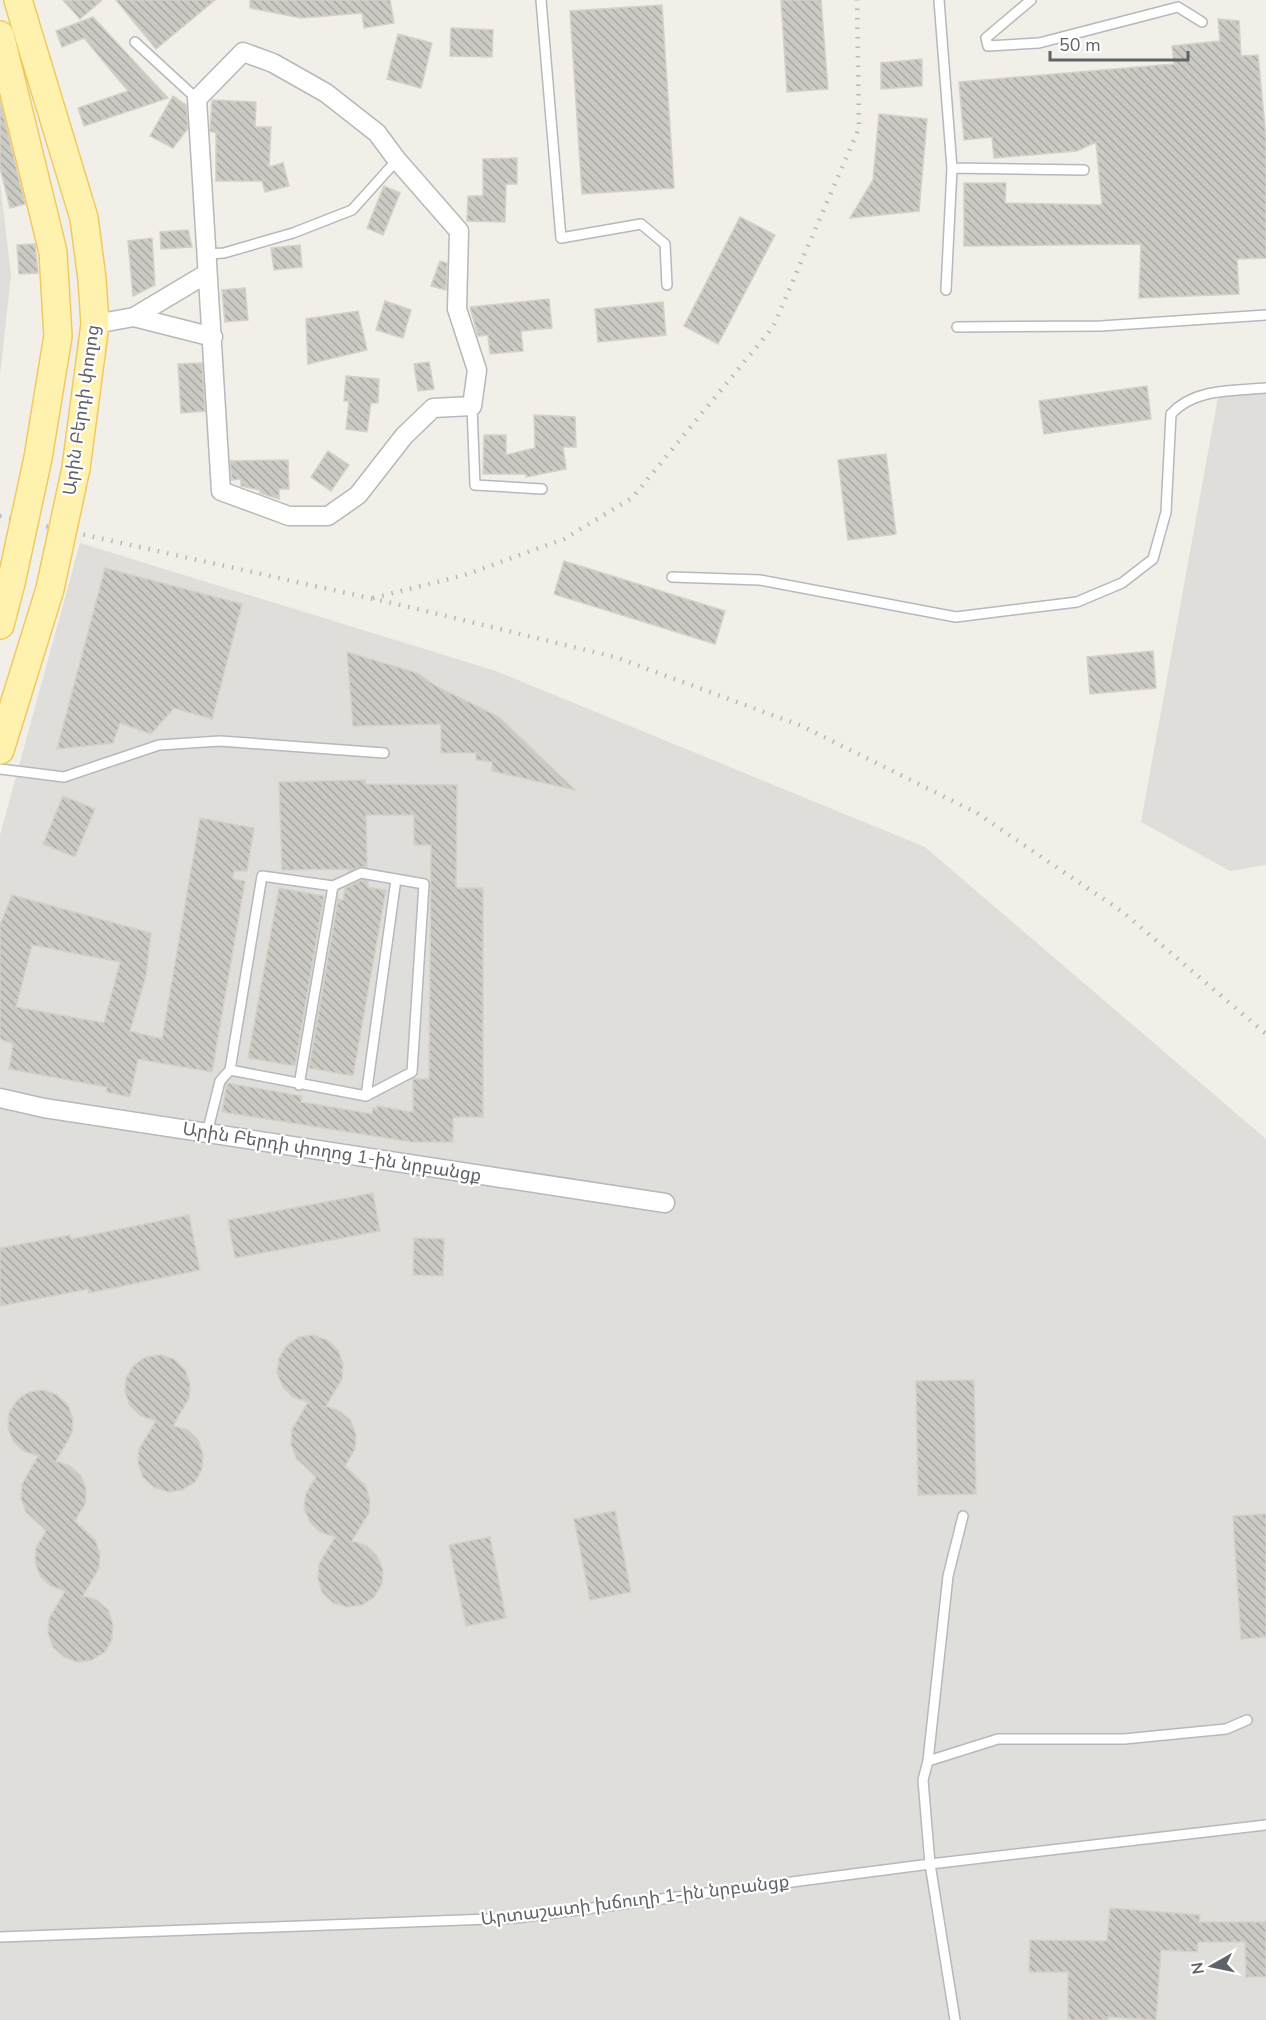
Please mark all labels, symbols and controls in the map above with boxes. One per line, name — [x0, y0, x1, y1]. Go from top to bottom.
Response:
scale bar — [1050, 24, 1188, 62]
text: 50 m — [1059, 33, 1101, 57]
street label: Արին Բերդի փողոց — [57, 323, 105, 497]
street label: Արին Բերդի փողոց 1-ին նրբանցք — [181, 1116, 483, 1188]
street label: Արտաշատի խճուղի 1-ին նրբանցք — [479, 1869, 791, 1931]
north arrow — [1182, 1936, 1242, 1996]
text: N — [1186, 1961, 1210, 1976]

